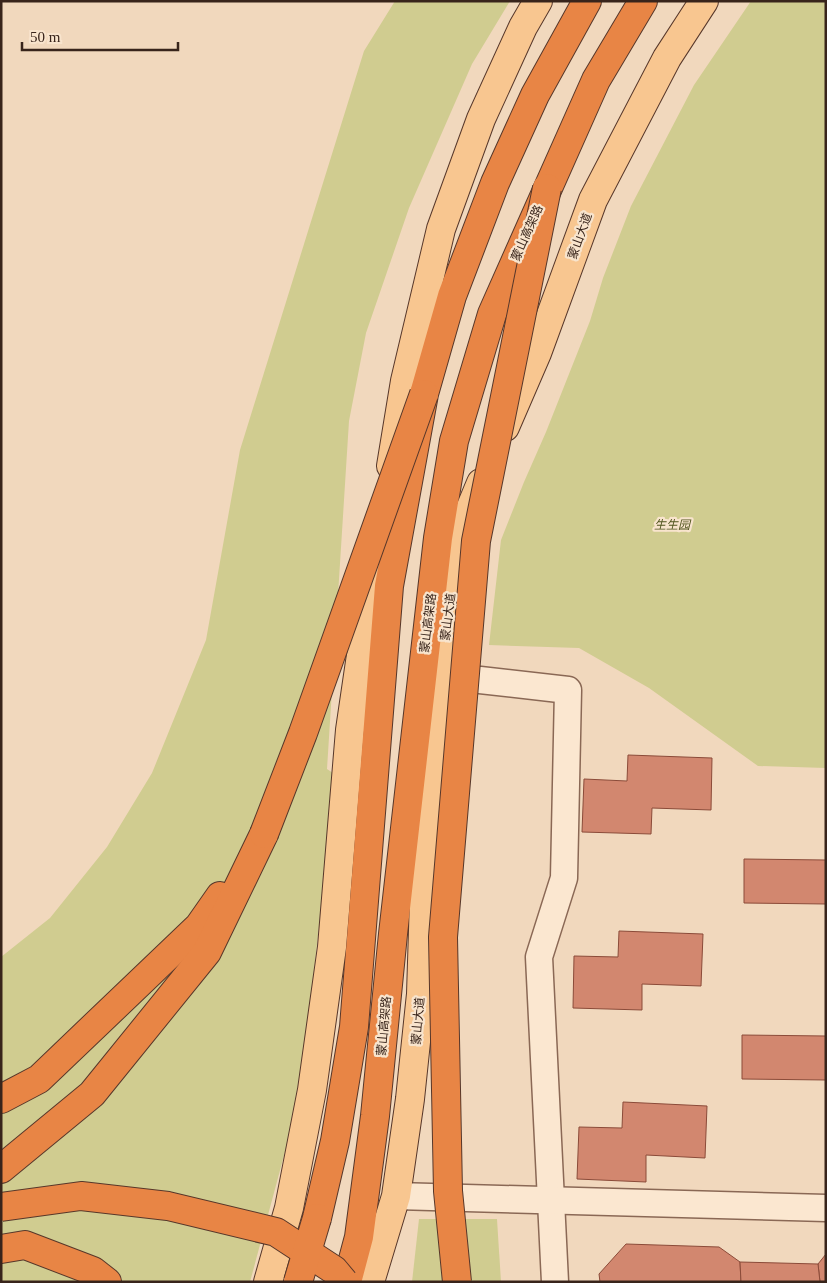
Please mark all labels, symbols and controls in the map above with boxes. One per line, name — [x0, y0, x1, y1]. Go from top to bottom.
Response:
scale bar — [22, 20, 179, 52]
text: 50 m — [30, 29, 61, 45]
street label: 蒙山高架路 — [508, 203, 546, 263]
street label: 蒙山大道 — [565, 211, 595, 261]
park label: 生生园 — [654, 518, 692, 532]
street label: 蒙山高架路 — [417, 592, 439, 654]
street label: 蒙山大道 — [438, 592, 458, 642]
street label: 蒙山高架路 — [374, 995, 394, 1057]
street label: 蒙山大道 — [409, 996, 427, 1046]

